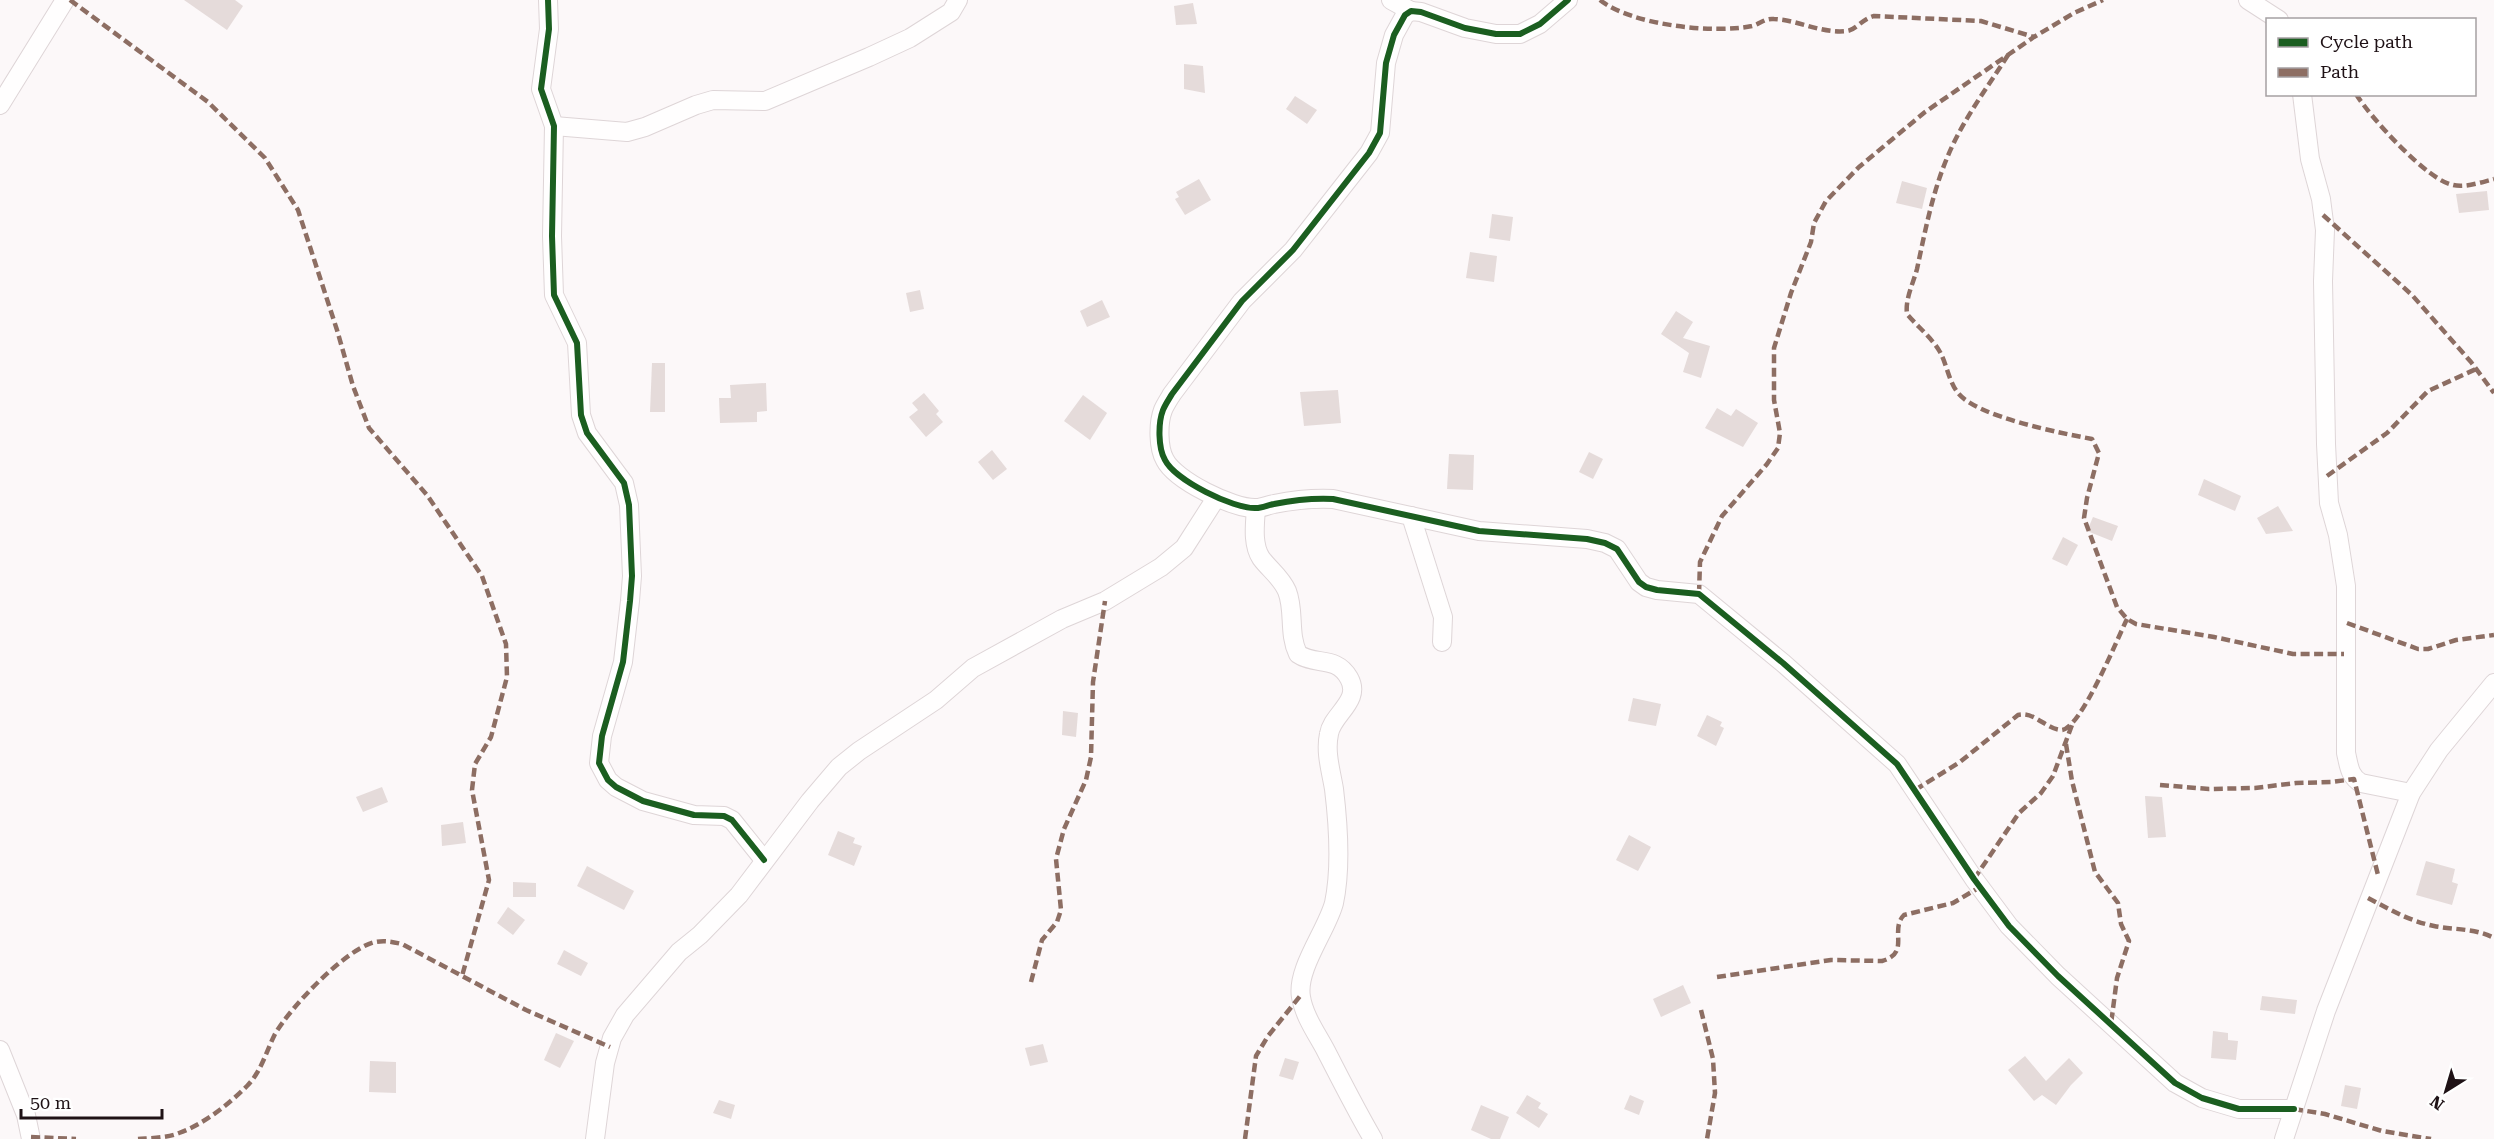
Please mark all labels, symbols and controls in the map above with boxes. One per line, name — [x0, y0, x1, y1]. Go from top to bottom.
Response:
legend — [2266, 18, 2476, 96]
text: Cycle path — [2320, 31, 2413, 52]
text: Path — [2320, 61, 2359, 82]
north arrow — [2416, 1061, 2476, 1121]
scale bar — [21, 1082, 162, 1120]
text: N — [2427, 1091, 2448, 1114]
text: 50 m — [30, 1092, 71, 1113]

